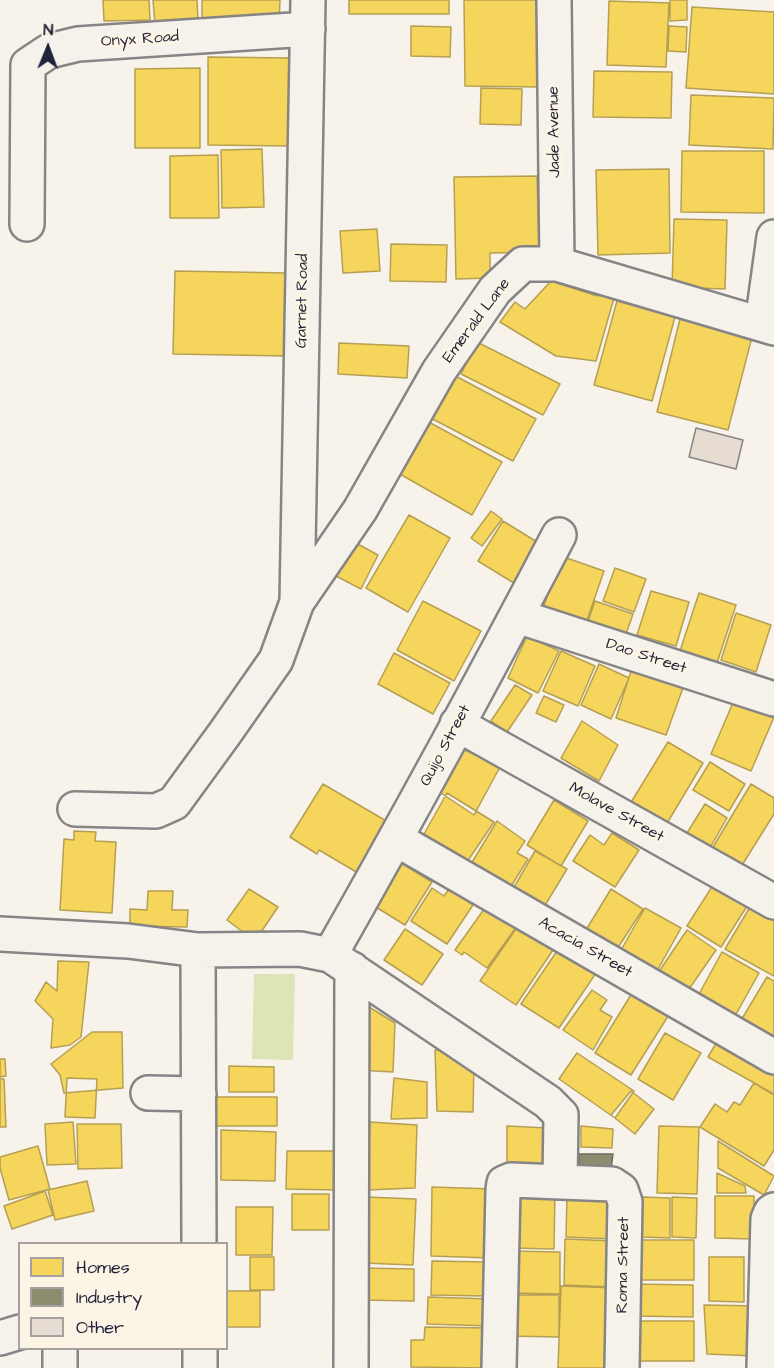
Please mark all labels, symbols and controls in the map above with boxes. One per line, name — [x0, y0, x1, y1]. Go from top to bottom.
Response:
north arrow — [18, 18, 78, 78]
text: N — [43, 19, 54, 41]
street label: Onyx Road — [100, 28, 180, 52]
street label: Jade Avenue — [545, 86, 565, 178]
street label: Garnet Road — [293, 254, 313, 348]
street label: Emerald Lane — [439, 275, 515, 367]
street label: Dao Street — [603, 635, 689, 679]
street label: Quijo Street — [417, 702, 475, 790]
street label: Molave Street — [565, 779, 667, 847]
street label: Acacia Street — [535, 913, 635, 983]
street label: Roma Street — [614, 1216, 634, 1314]
legend — [18, 1242, 228, 1350]
text: Homes — [76, 1255, 130, 1280]
text: Industry — [76, 1285, 142, 1310]
text: Other — [76, 1315, 124, 1340]

